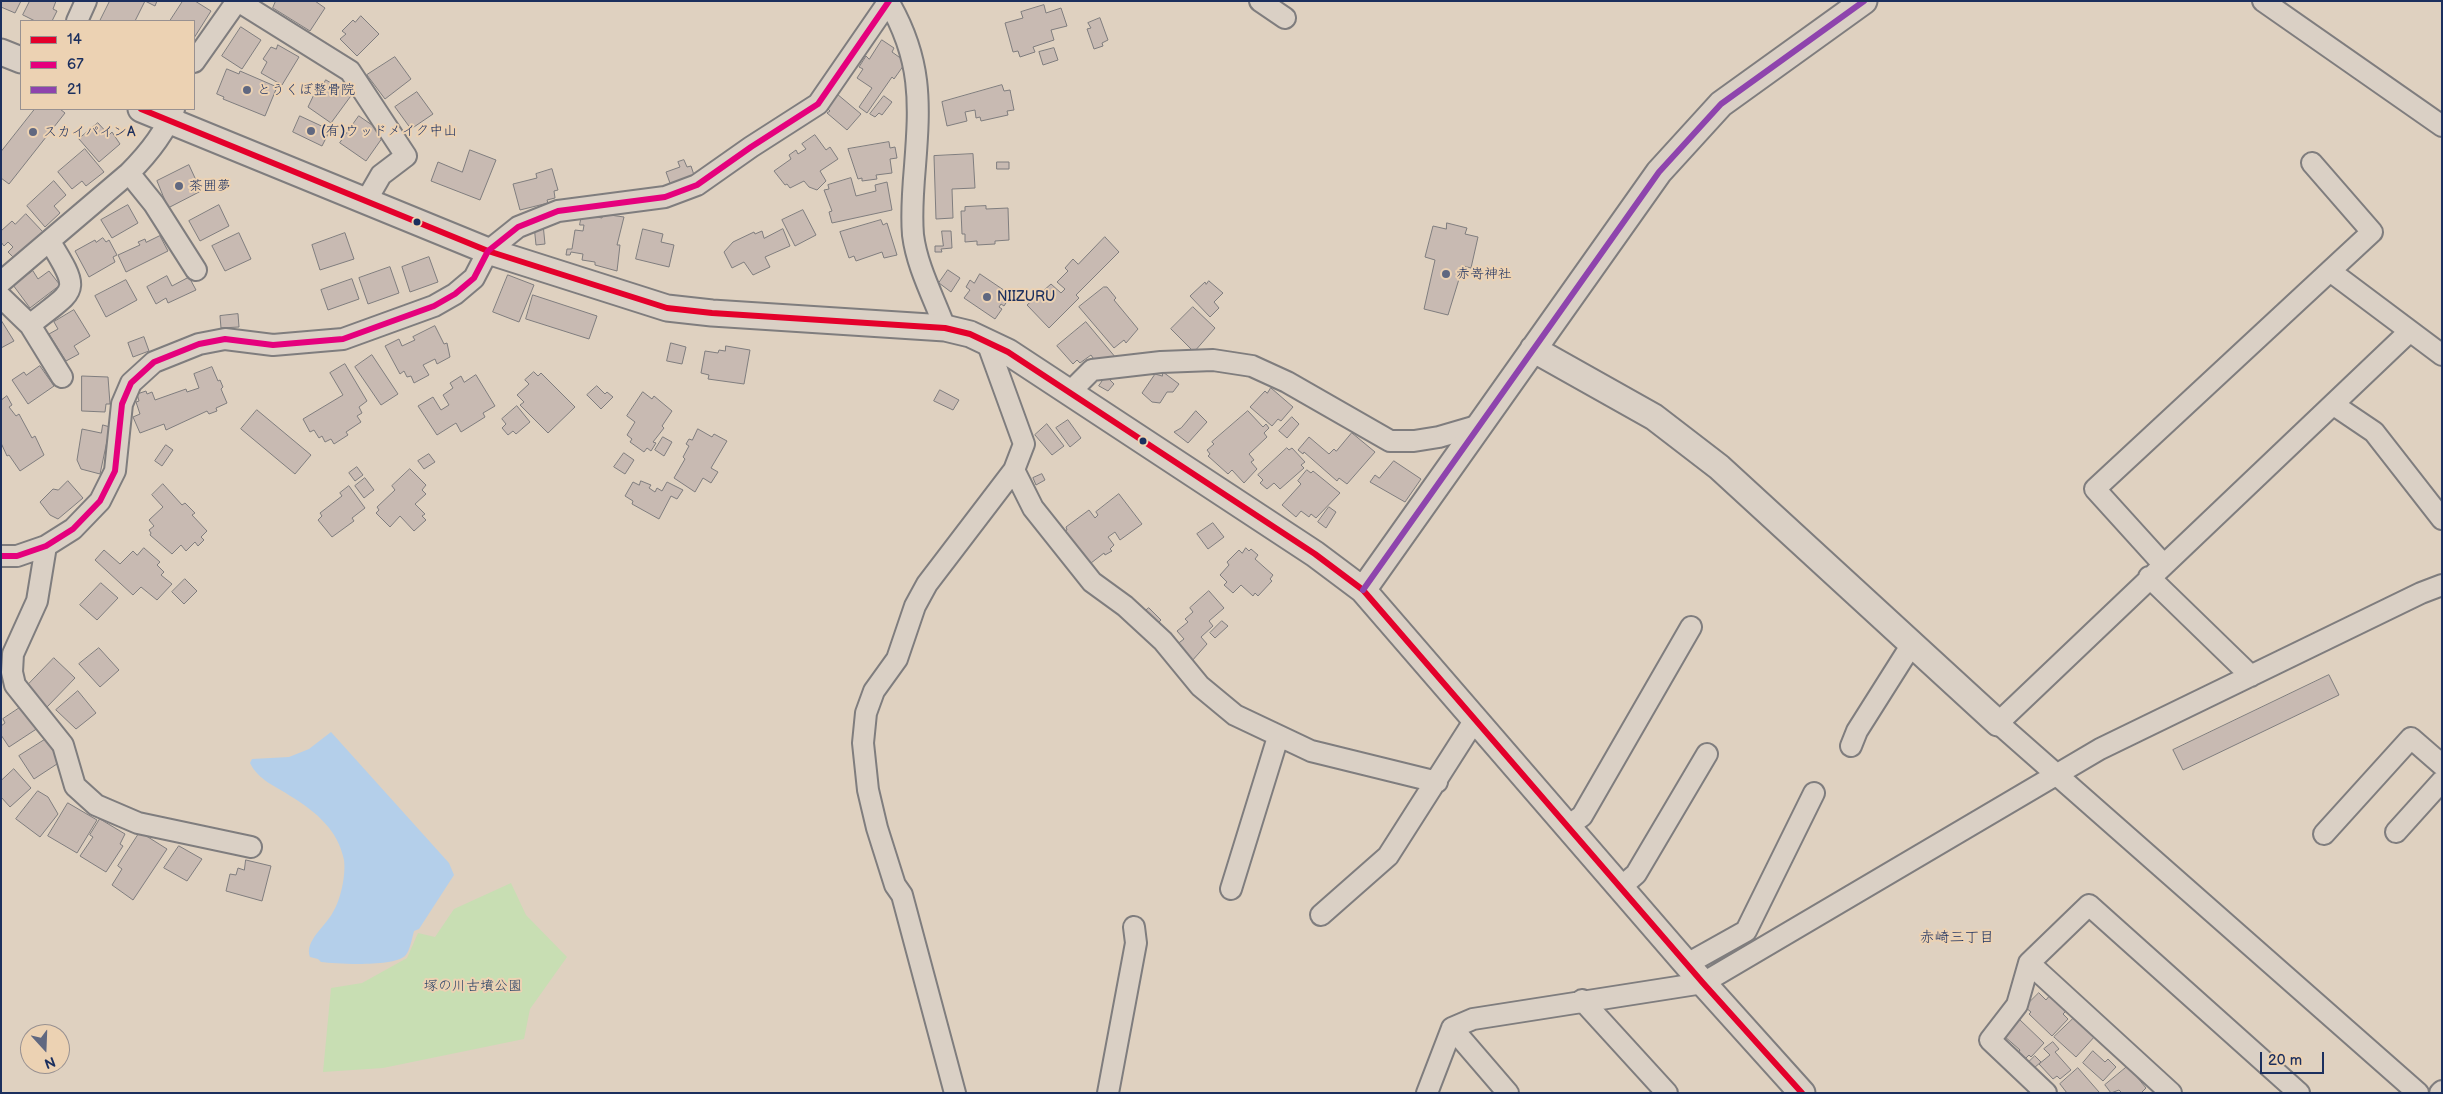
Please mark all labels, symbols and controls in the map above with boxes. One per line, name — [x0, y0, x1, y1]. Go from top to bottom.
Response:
legend — [20, 20, 195, 110]
text: 14 — [67, 30, 82, 49]
text: 67 — [67, 55, 84, 74]
text: 21 — [67, 80, 81, 99]
place label: とうくぼ整骨院 — [257, 82, 355, 98]
marker: とうくぼ整骨院 — [241, 84, 253, 96]
place label: (有)ウッドメイク中山 — [321, 123, 457, 139]
place label: スカイパインA — [43, 124, 136, 140]
marker: (有)ウッドメイク中山 — [305, 125, 317, 137]
marker: スカイパインA — [27, 126, 39, 138]
place label: 茶囲夢 — [189, 178, 231, 194]
marker: 茶囲夢 — [173, 180, 185, 192]
unlabelled marker — [412, 217, 422, 227]
place label: 赤嵜神社 — [1456, 266, 1512, 282]
marker: 赤嵜神社 — [1440, 268, 1452, 280]
place label: NIIZURU — [997, 289, 1055, 305]
marker: NIIZURU — [981, 291, 993, 303]
unlabelled marker — [1138, 436, 1148, 446]
district label: 赤崎三丁目 — [1920, 929, 1994, 947]
park label: 塚の川古墳公園 — [424, 978, 522, 994]
north arrow — [20, 1024, 70, 1074]
scale bar — [2263, 1042, 2327, 1074]
text: 20 m — [2268, 1051, 2302, 1070]
text: N — [42, 1053, 58, 1072]

